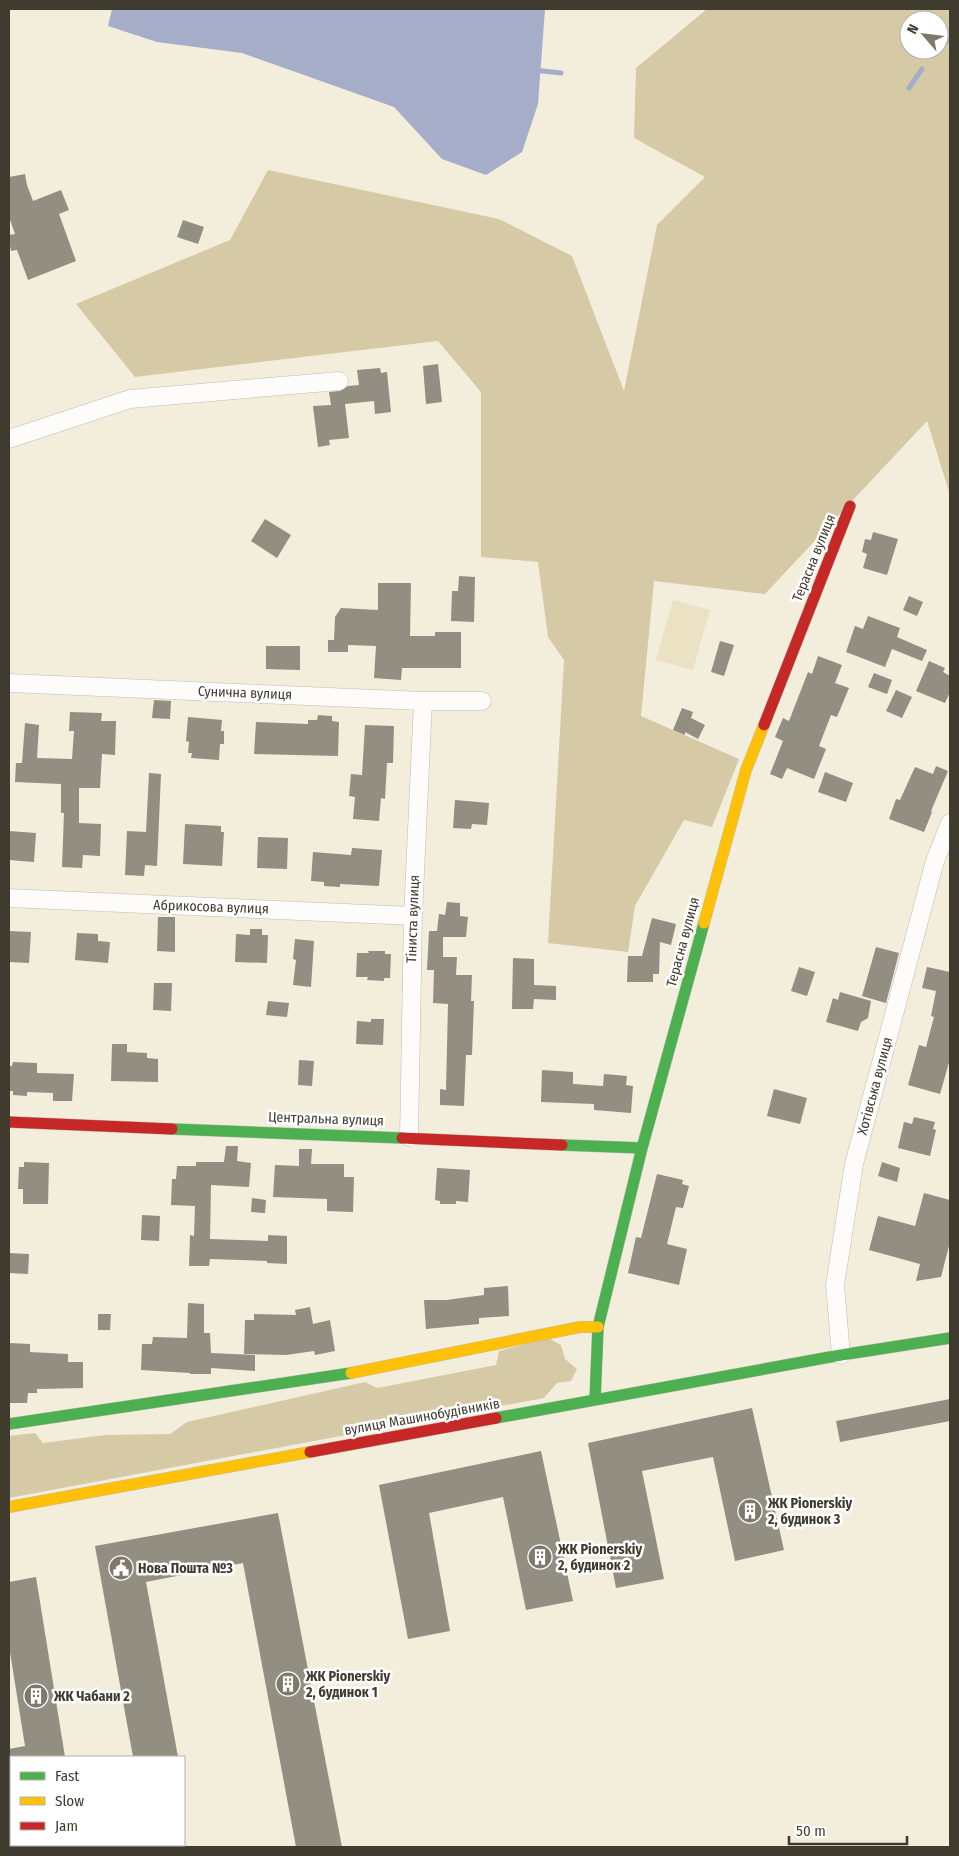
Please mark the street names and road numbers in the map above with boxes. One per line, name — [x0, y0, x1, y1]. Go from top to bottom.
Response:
street label: Терасна вулиця — [789, 512, 839, 604]
street label: Сунична вулиця — [198, 683, 292, 703]
street label: Тіниста вулиця — [403, 875, 423, 963]
street label: Терасна вулиця — [663, 895, 703, 989]
street label: Абрикосова вулиця — [153, 896, 269, 918]
street label: Хотівська вулиця — [854, 1035, 896, 1137]
street label: Центральна вулиця — [268, 1108, 384, 1130]
street label: вулиця Машинобудівників — [343, 1395, 501, 1439]

